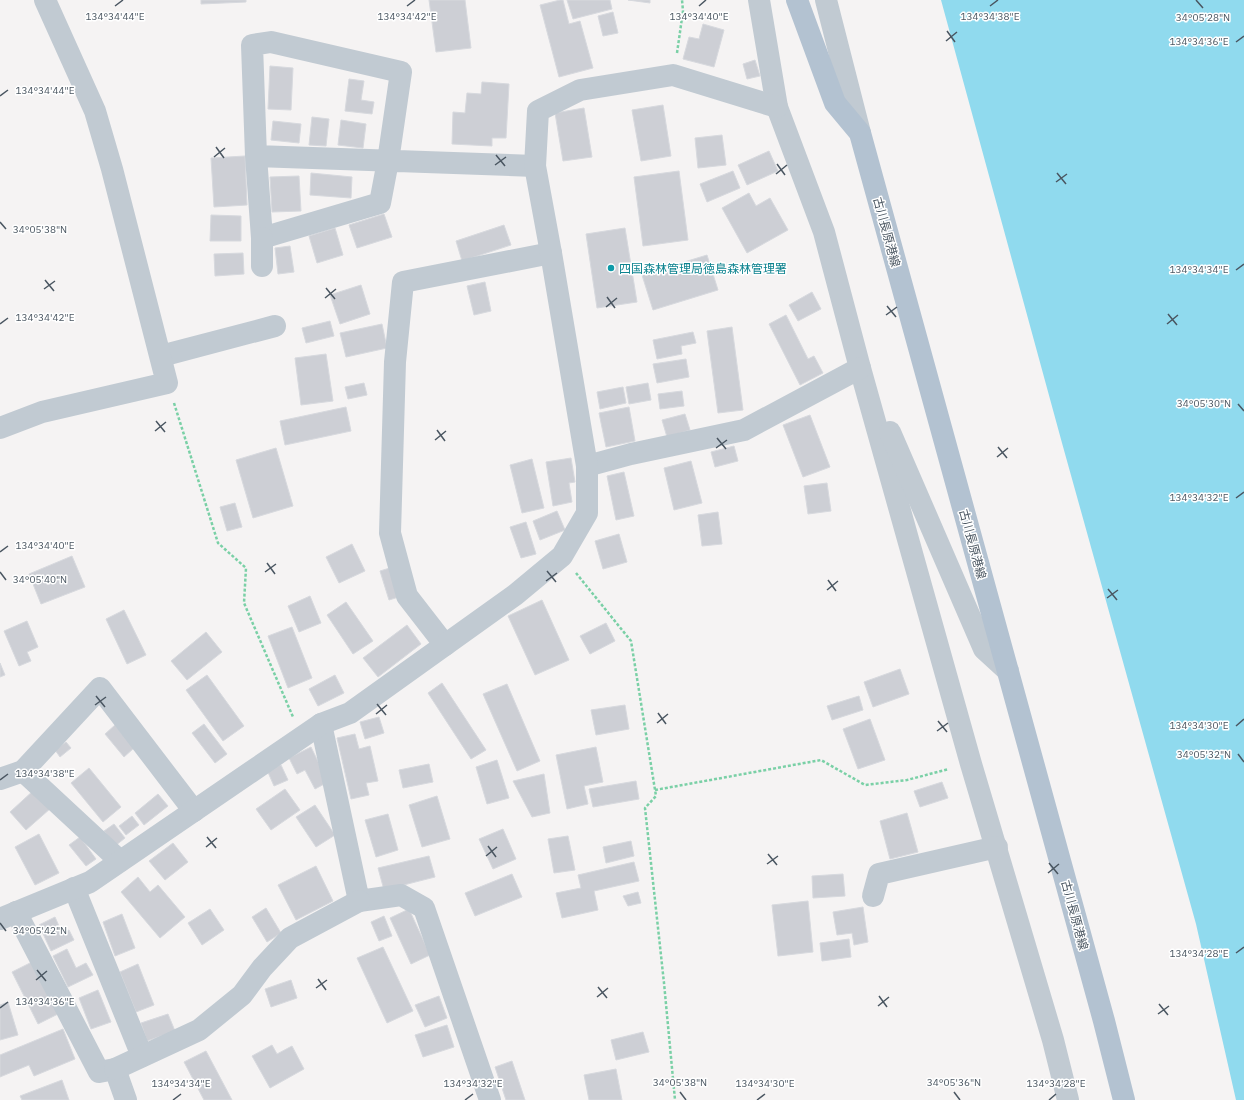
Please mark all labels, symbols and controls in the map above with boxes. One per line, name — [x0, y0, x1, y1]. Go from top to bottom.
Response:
text: 134°34'44"E — [85, 10, 145, 23]
text: 134°34'42"E — [377, 10, 437, 23]
text: 134°34'40"E — [669, 10, 729, 23]
text: 134°34'38"E — [960, 10, 1020, 23]
text: 34°05'28"N — [1176, 11, 1230, 24]
text: 134°34'36"E — [1169, 35, 1229, 48]
text: 134°34'44"E — [15, 84, 75, 97]
street label: 古川長原港線 — [870, 195, 904, 269]
text: 34°05'38"N — [13, 223, 67, 236]
place label: 四国森林管理局徳島森林管理署 — [619, 261, 787, 276]
marker: 四国森林管理局徳島森林管理署 — [606, 263, 616, 273]
text: 134°34'34"E — [1169, 263, 1229, 276]
text: 134°34'42"E — [15, 311, 75, 324]
text: 34°05'30"N — [1177, 397, 1231, 410]
text: 134°34'32"E — [1169, 491, 1229, 504]
street label: 古川長原港線 — [956, 507, 990, 581]
text: 134°34'40"E — [15, 539, 75, 552]
text: 34°05'40"N — [13, 573, 67, 586]
text: 134°34'30"E — [1169, 719, 1229, 732]
text: 34°05'32"N — [1177, 748, 1231, 761]
text: 134°34'38"E — [15, 767, 75, 780]
street label: 古川長原港線 — [1058, 878, 1092, 952]
text: 34°05'42"N — [13, 924, 67, 937]
text: 134°34'28"E — [1169, 947, 1229, 960]
text: 134°34'36"E — [15, 995, 75, 1008]
text: 34°05'38"N — [653, 1076, 707, 1089]
text: 34°05'36"N — [927, 1076, 981, 1089]
text: 134°34'34"E — [151, 1077, 211, 1090]
text: 134°34'32"E — [443, 1077, 503, 1090]
text: 134°34'30"E — [735, 1077, 795, 1090]
text: 134°34'28"E — [1026, 1077, 1086, 1090]

